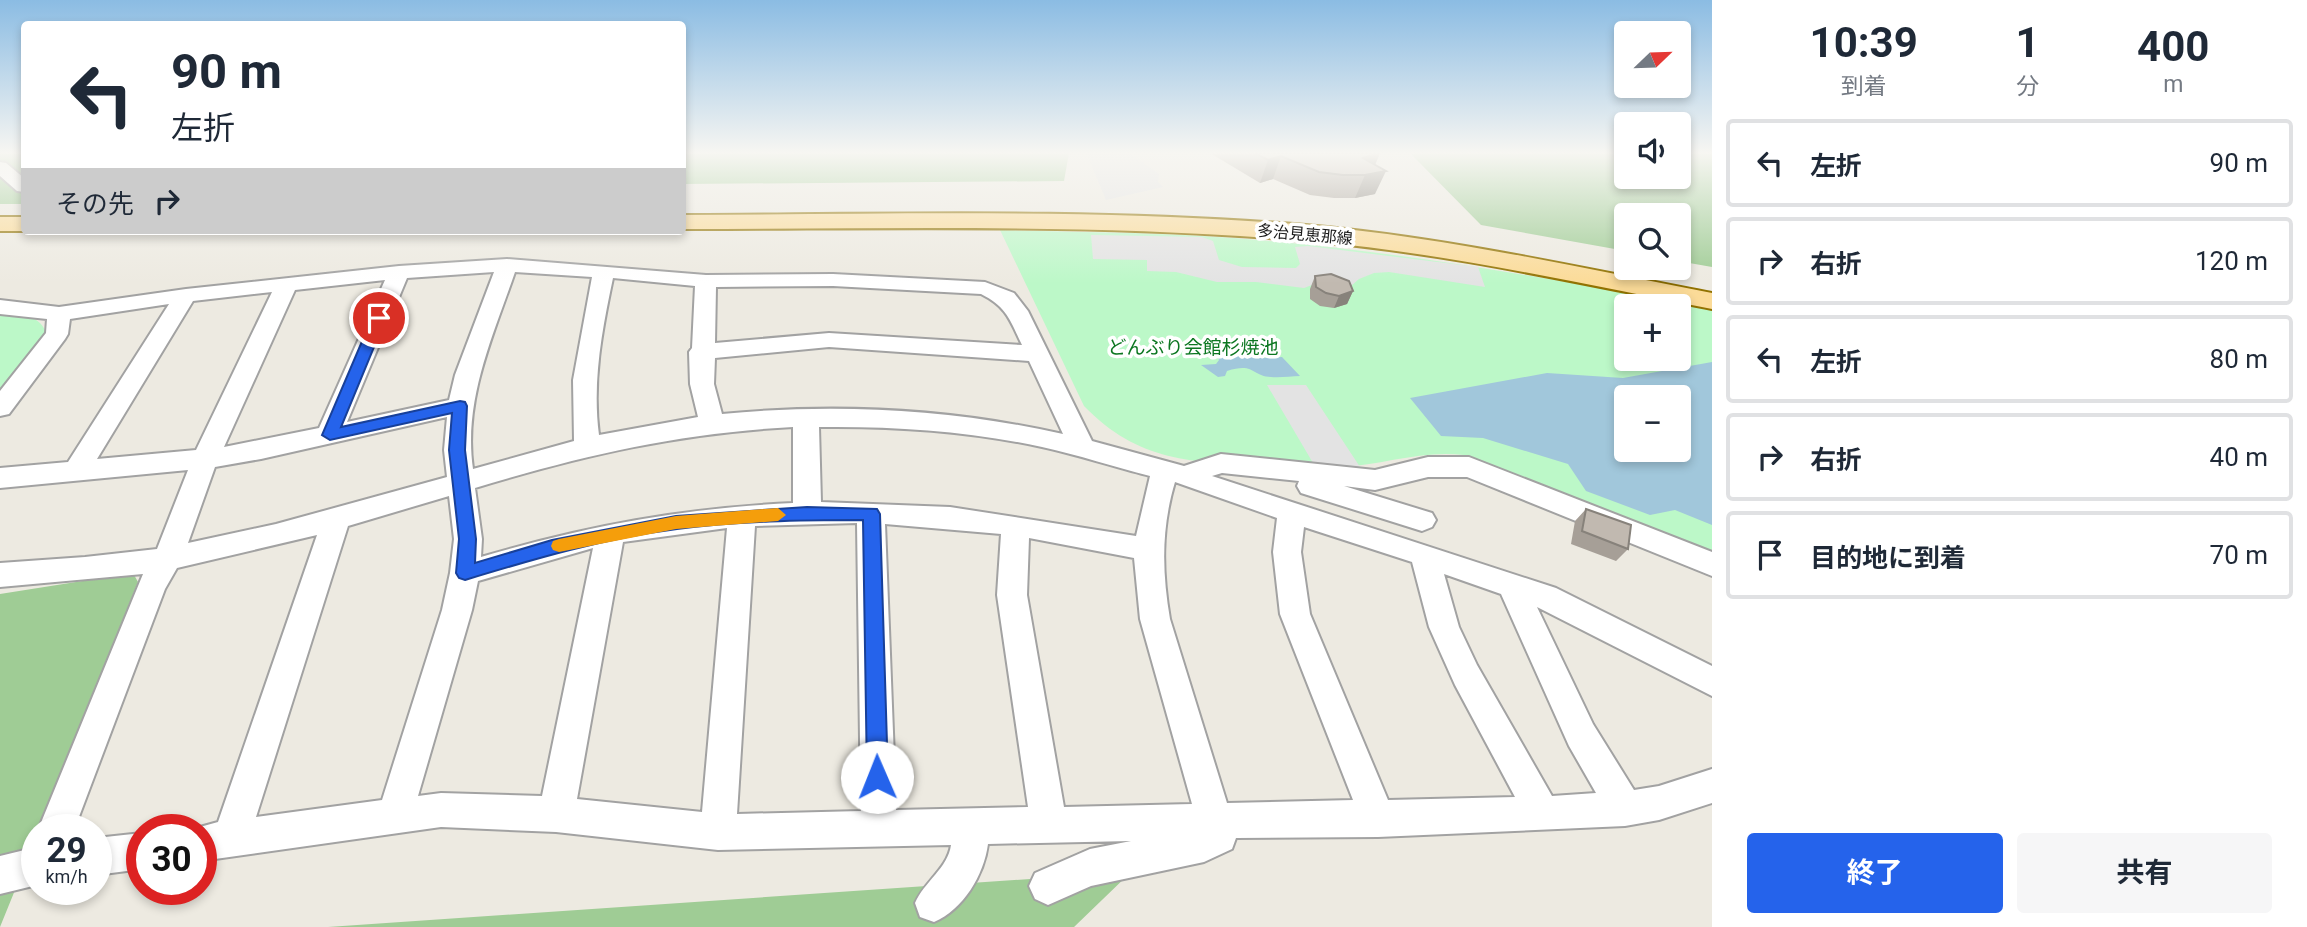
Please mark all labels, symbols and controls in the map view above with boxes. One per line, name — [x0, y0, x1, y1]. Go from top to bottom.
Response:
text: 10:39 — [1810, 18, 1918, 67]
text: 1 — [2015, 18, 2040, 67]
north arrow — [1614, 21, 1690, 98]
map controls — [1614, 21, 1691, 462]
text: 400 — [2137, 22, 2209, 71]
text: 90 m — [171, 43, 282, 100]
icon: left — [56, 49, 147, 140]
text: m — [2163, 71, 2183, 98]
text: 到着 — [1841, 73, 1887, 100]
text: 分 — [2016, 73, 2039, 100]
text: 左折 — [171, 109, 235, 147]
button: sound — [1614, 112, 1691, 189]
icon: left — [1751, 144, 1789, 182]
text: 90 m — [2210, 148, 2268, 178]
text: 左折 — [1810, 151, 1862, 181]
icon: right — [148, 182, 186, 220]
text: その先 — [56, 189, 134, 219]
button: search — [1614, 203, 1691, 280]
street label: 多治見恵那線 — [1256, 221, 1354, 248]
icon: right — [1751, 242, 1789, 280]
text: 120 m — [2195, 246, 2268, 276]
text: 右折 — [1810, 249, 1862, 279]
pin — [349, 288, 409, 348]
button: + — [1614, 294, 1691, 371]
icon: arrive — [360, 299, 398, 337]
park label: どんぶり会館杉焼池 — [1107, 336, 1279, 359]
icon: left — [1751, 340, 1789, 378]
text: 80 m — [2210, 344, 2268, 374]
text: 左折 — [1810, 347, 1862, 377]
button: − — [1614, 385, 1691, 462]
icon: right — [1751, 438, 1789, 476]
text: 40 m — [2210, 442, 2268, 472]
text: 右折 — [1810, 445, 1862, 475]
icon: arrive — [1751, 536, 1789, 574]
text: 70 m — [2210, 540, 2268, 570]
text: 目的地に到着 — [1810, 543, 1966, 573]
position arrow — [840, 740, 914, 814]
speed limit sign: 30 — [126, 814, 217, 905]
text: 29 — [46, 830, 87, 871]
button: 終了 — [1747, 833, 2003, 913]
button: 共有 — [2017, 833, 2272, 913]
text: km/h — [45, 866, 88, 887]

